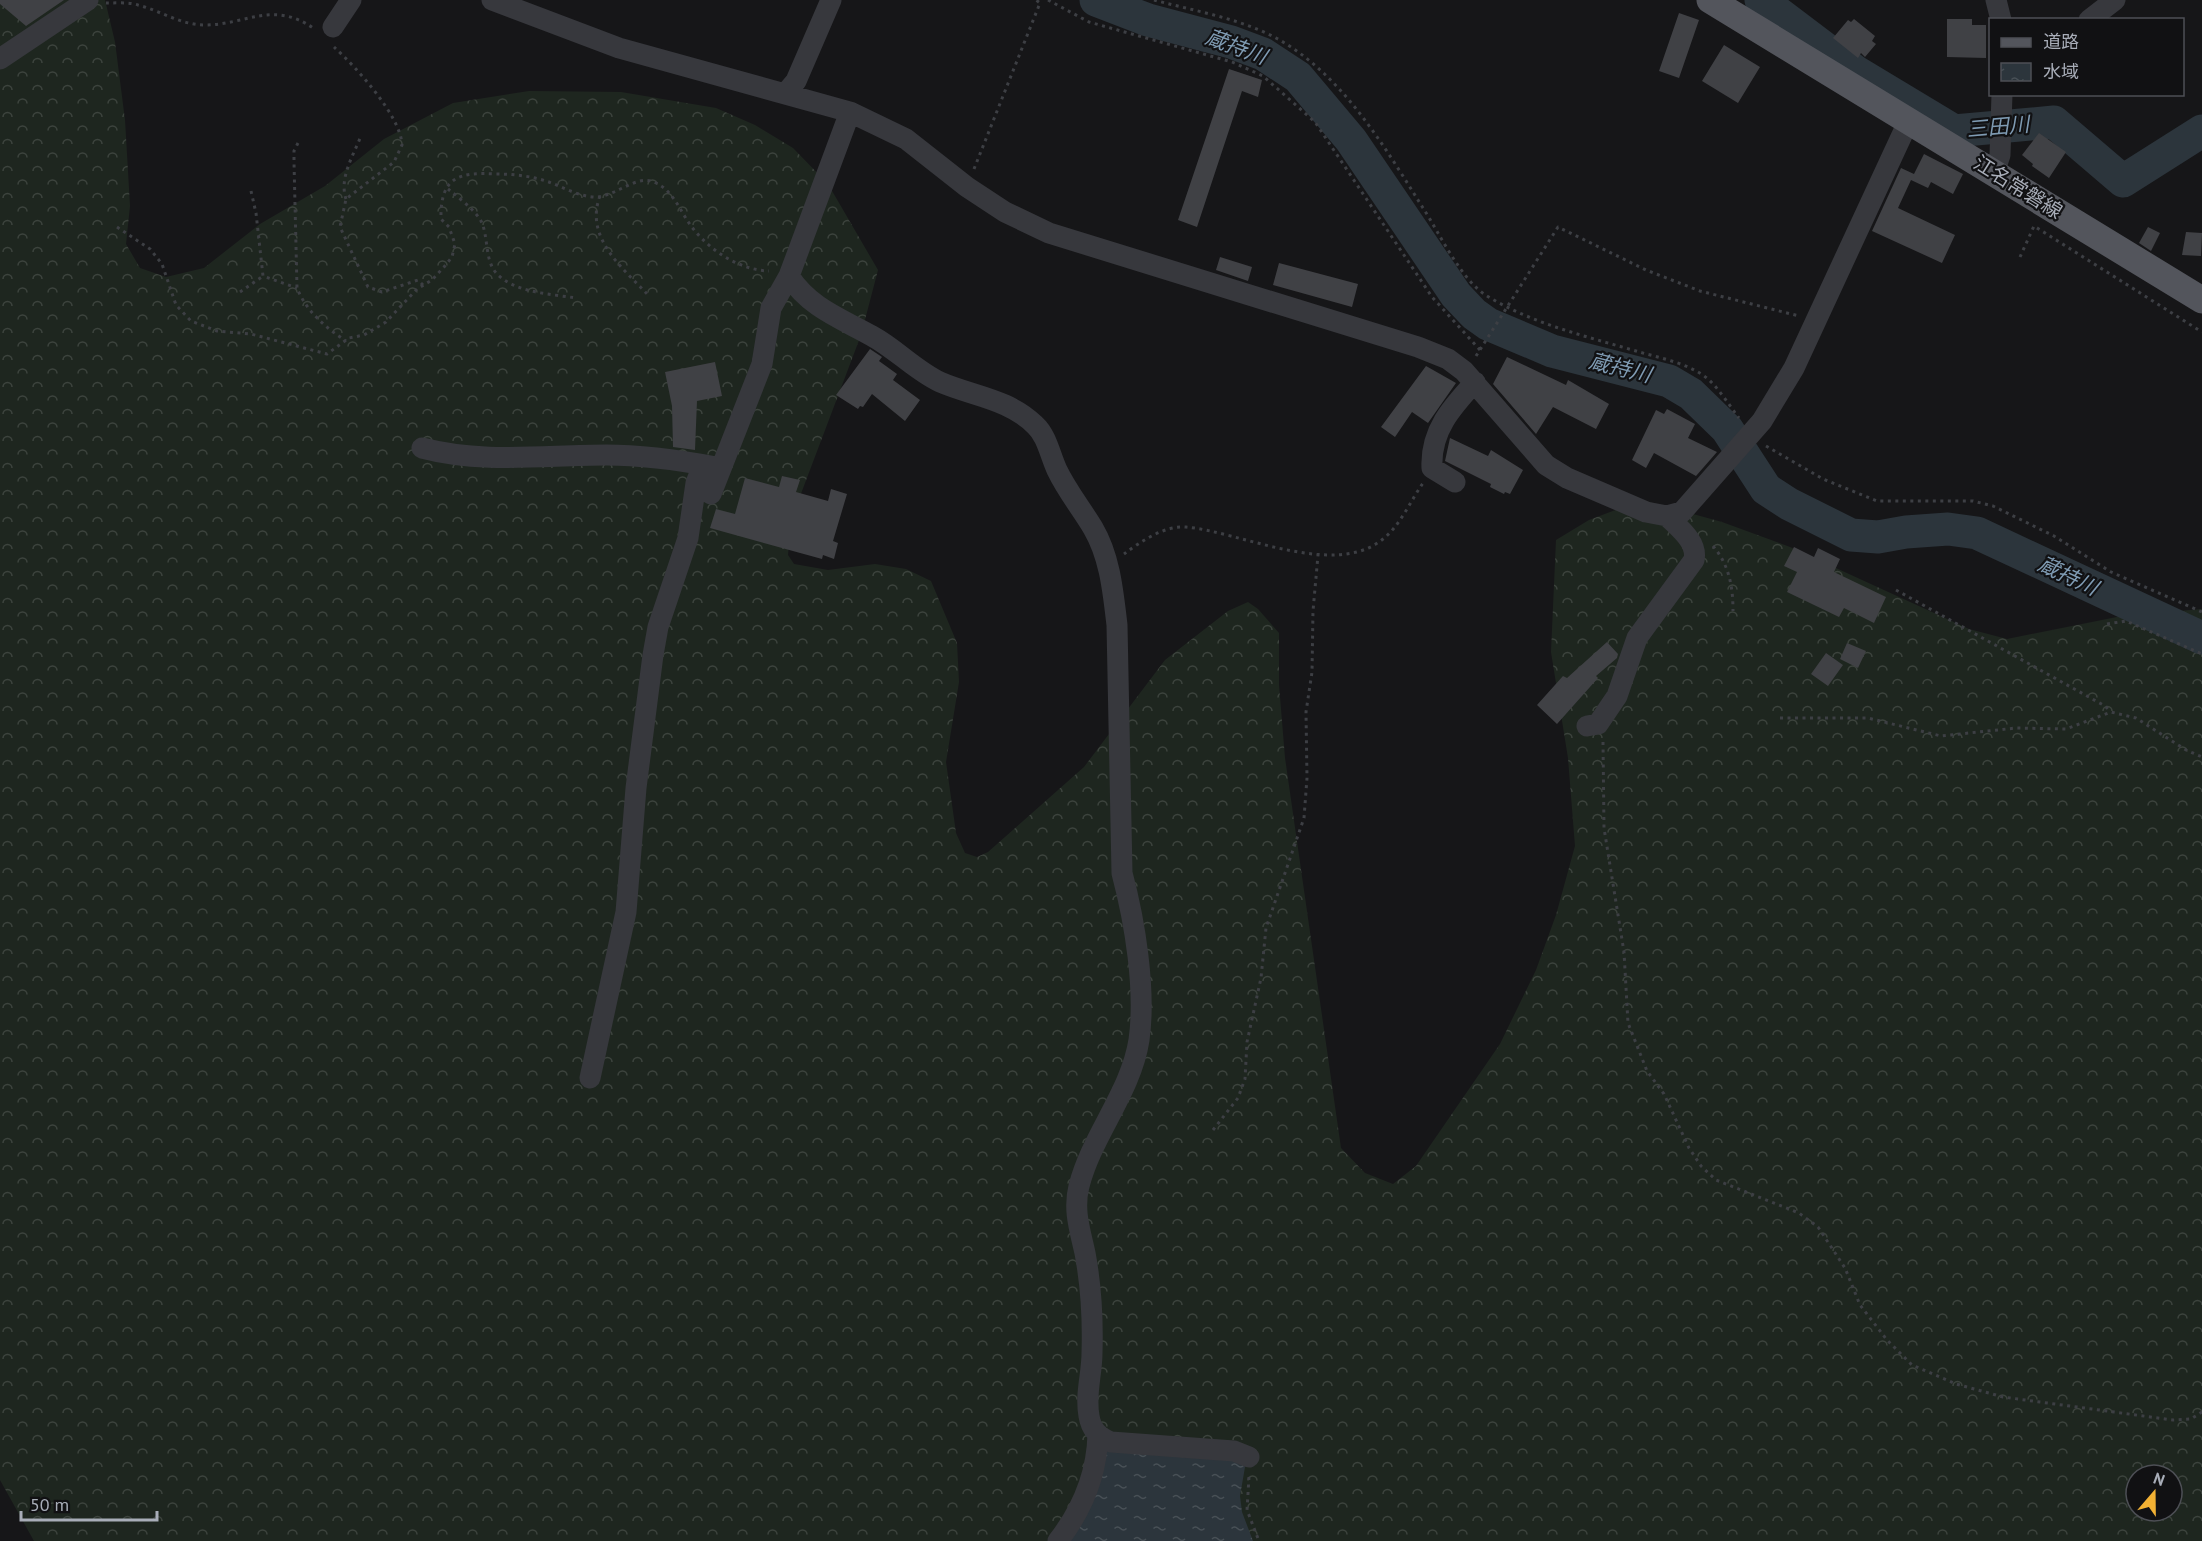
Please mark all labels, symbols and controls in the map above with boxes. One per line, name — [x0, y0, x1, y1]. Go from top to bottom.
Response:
legend — [1989, 18, 2184, 96]
water label: 蔵持川 — [1202, 23, 1272, 71]
text: 道路 — [2043, 30, 2079, 53]
text: 水域 — [2043, 60, 2079, 83]
water label: 三田川 — [1965, 110, 2033, 143]
street label: 江名常磐線 — [1969, 149, 2067, 225]
water label: 蔵持川 — [1586, 347, 1656, 389]
water label: 蔵持川 — [2034, 550, 2104, 602]
north arrow — [2124, 1463, 2184, 1523]
text: N — [2151, 1468, 2167, 1490]
scale bar — [21, 1484, 158, 1522]
text: 50 m — [30, 1493, 69, 1516]

